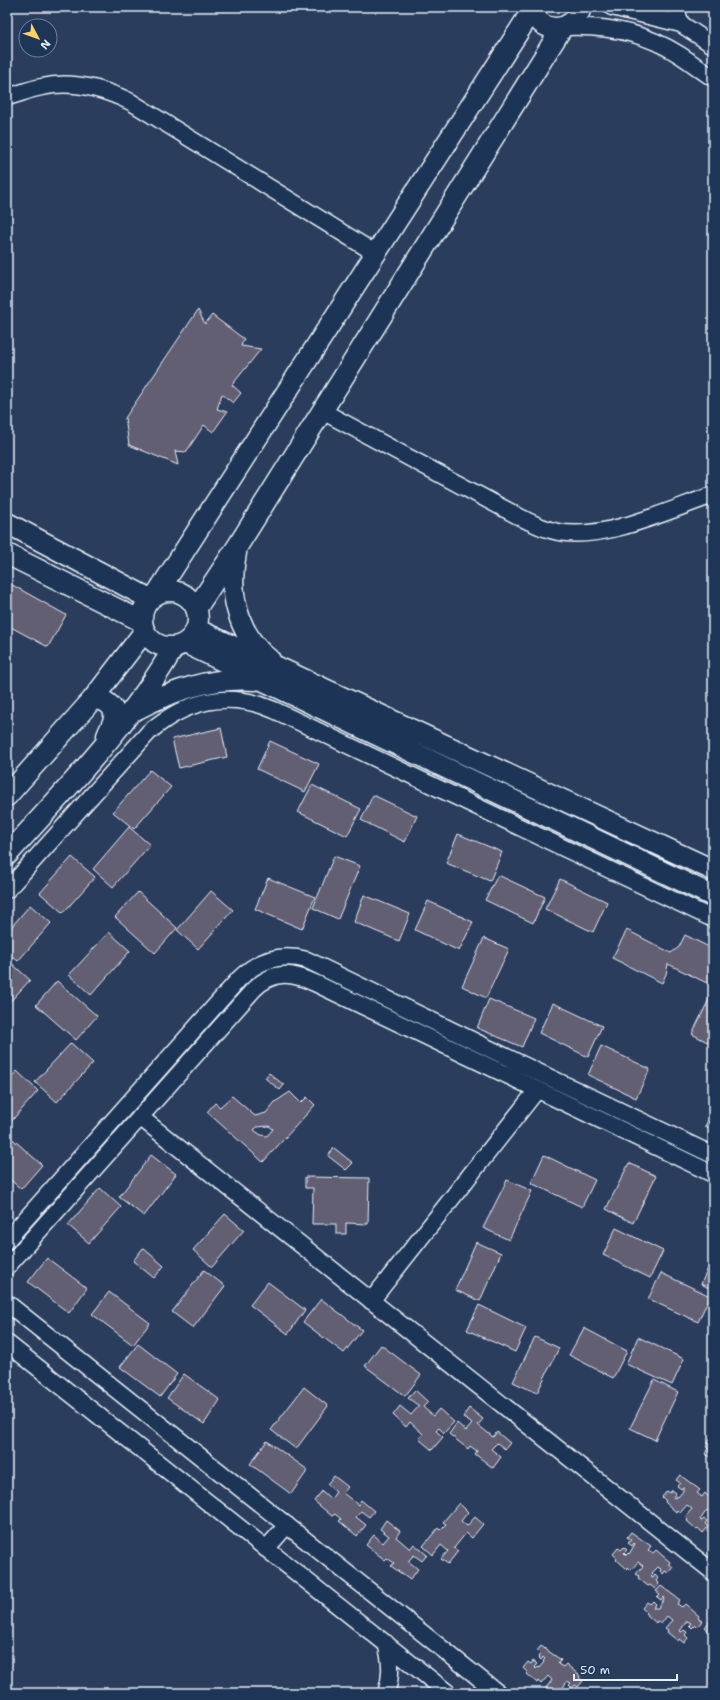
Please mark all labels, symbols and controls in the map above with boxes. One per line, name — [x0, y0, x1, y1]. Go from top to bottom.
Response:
north arrow — [18, 18, 58, 58]
text: N — [36, 36, 54, 53]
scale bar — [574, 1656, 677, 1682]
text: 50 m — [580, 1662, 610, 1678]

